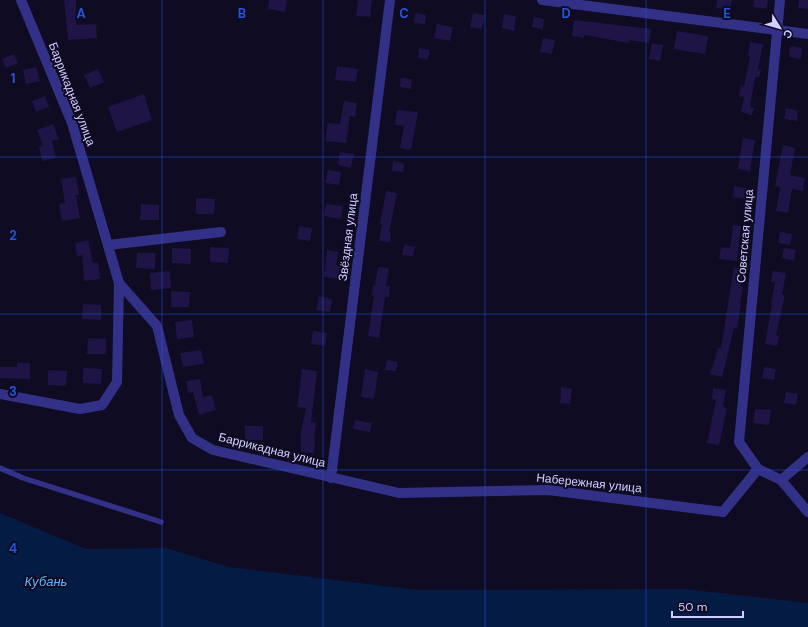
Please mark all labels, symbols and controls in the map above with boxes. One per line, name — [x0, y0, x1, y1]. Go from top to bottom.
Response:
text: A — [76, 5, 86, 22]
text: B — [238, 5, 246, 22]
text: C — [399, 5, 409, 22]
text: D — [561, 5, 571, 22]
text: E — [723, 5, 731, 22]
north arrow — [760, 8, 800, 48]
text: С — [780, 27, 796, 41]
street label: Баррикадная улица — [45, 40, 99, 148]
text: 1 — [11, 70, 15, 87]
street label: Советская улица — [733, 188, 757, 284]
street label: Звёздная улица — [335, 192, 361, 282]
text: 2 — [9, 227, 17, 244]
text: 3 — [9, 383, 17, 400]
street label: Баррикадная улица — [217, 429, 327, 471]
street label: Набережная улица — [535, 470, 643, 497]
text: 4 — [9, 540, 17, 557]
water label: Кубань — [25, 573, 68, 590]
scale bar — [672, 593, 743, 619]
text: 50 m — [678, 599, 707, 615]

